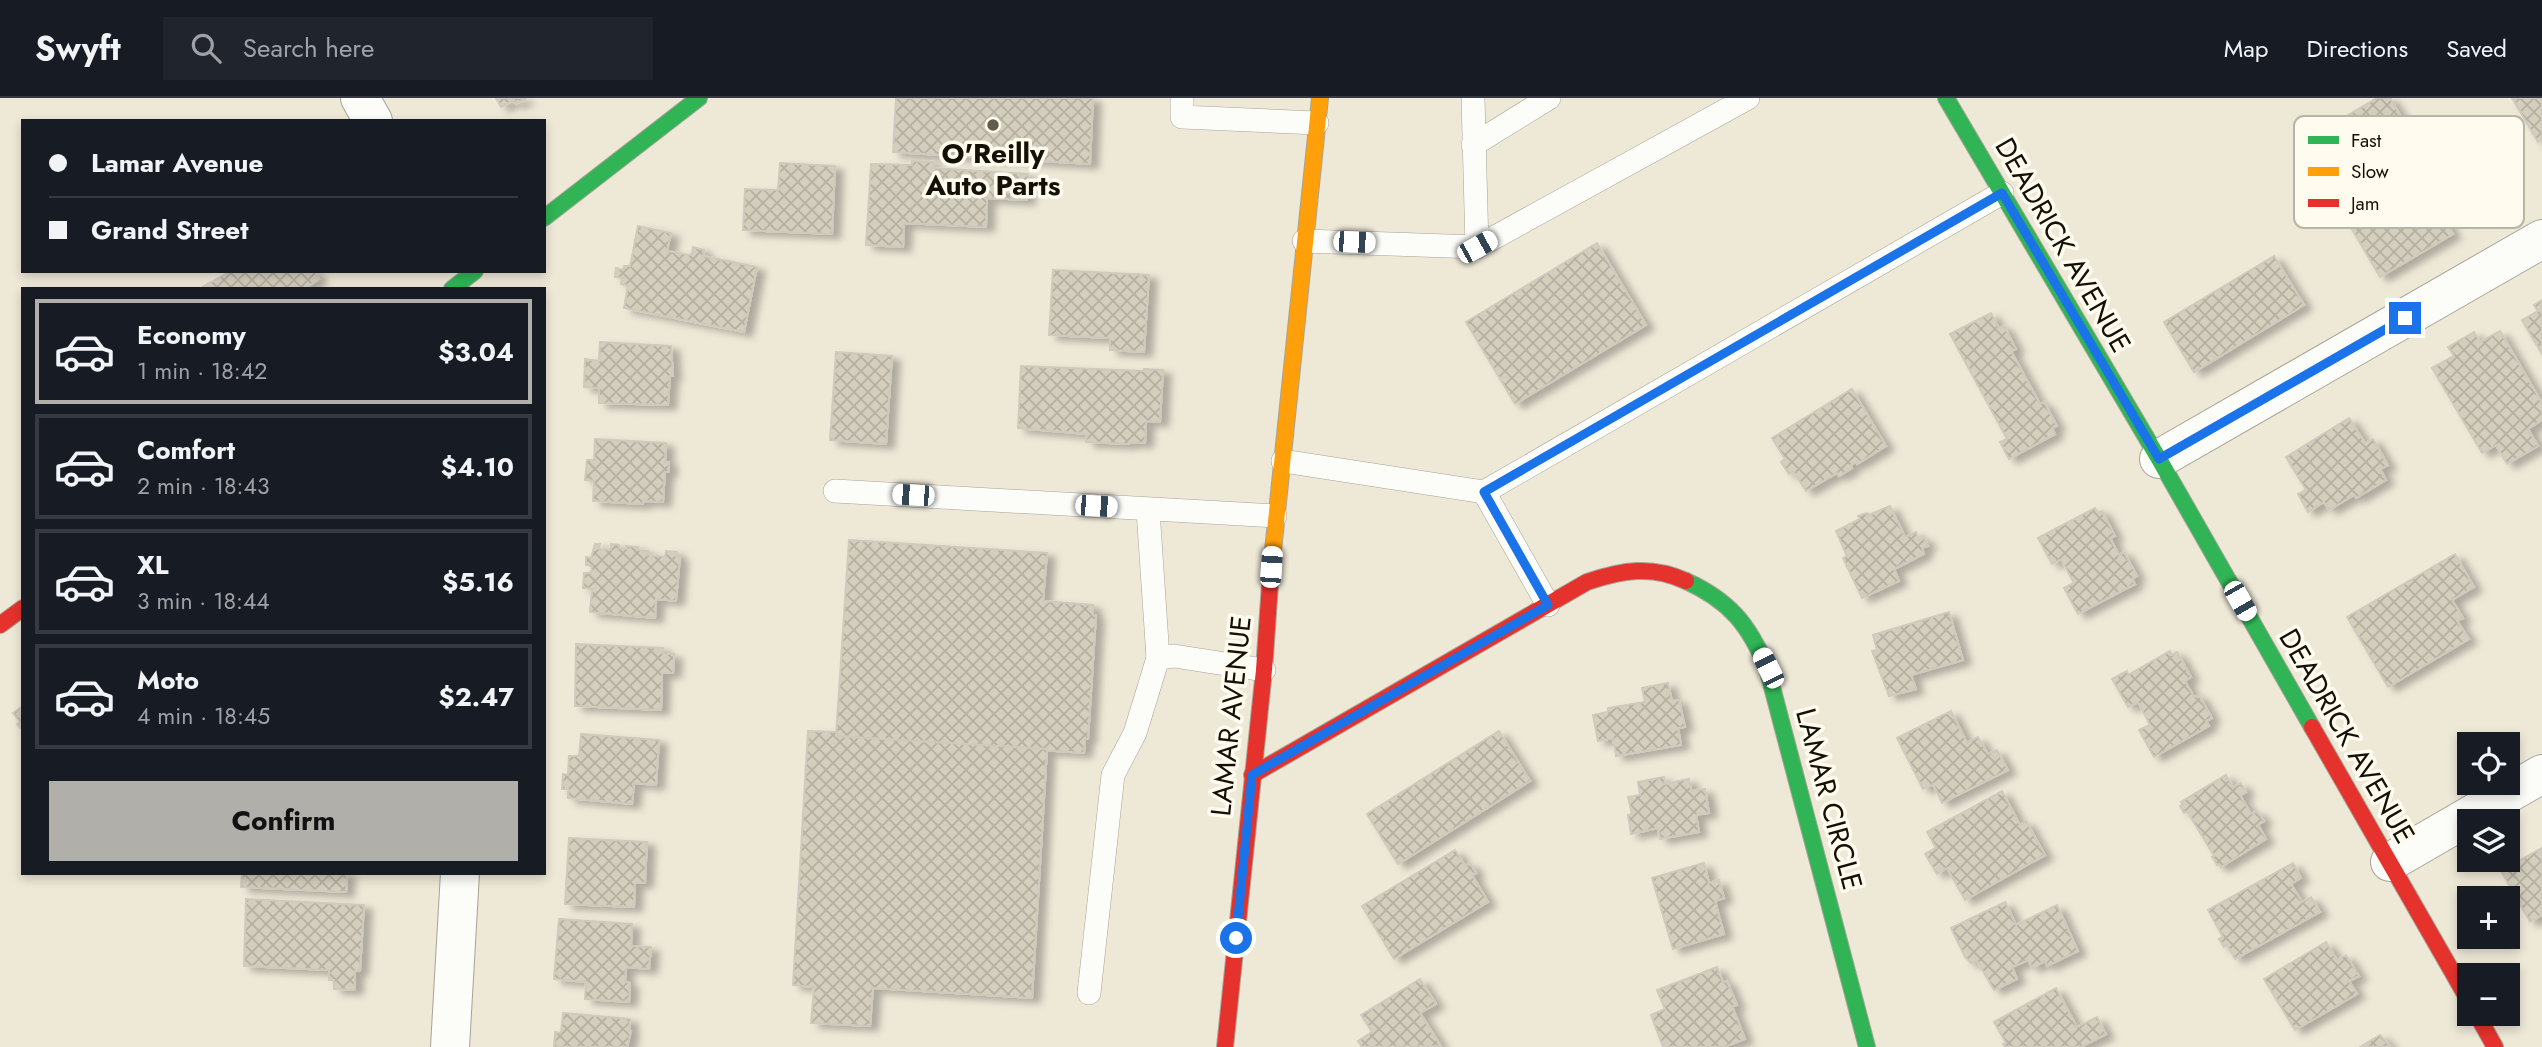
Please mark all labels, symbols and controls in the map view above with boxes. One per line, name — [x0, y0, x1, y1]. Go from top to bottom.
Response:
search box — [163, 17, 653, 80]
text: Swyft — [35, 25, 121, 72]
icon: search — [187, 29, 225, 67]
text: Search here — [243, 29, 374, 67]
text: Map — [2224, 31, 2269, 66]
text: Directions — [2307, 31, 2408, 66]
text: Saved — [2446, 31, 2507, 66]
legend — [2294, 116, 2524, 228]
marker: O'Reilly Auto Parts — [985, 117, 1001, 133]
text: Fast — [2351, 127, 2382, 154]
street label: DEADRICK AVENUE — [1985, 130, 2141, 360]
place label: O'Reilly Auto Parts — [925, 133, 1061, 206]
text: Lamar Avenue — [91, 144, 263, 182]
text: Slow — [2351, 158, 2389, 185]
text: Jam — [2348, 190, 2380, 217]
text: Grand Street — [91, 211, 249, 249]
car — [1454, 228, 1501, 266]
car — [1333, 231, 1376, 253]
route end — [2389, 302, 2421, 334]
text: Economy — [137, 316, 246, 354]
icon: car — [53, 320, 116, 383]
text: $3.04 — [438, 333, 514, 371]
text: 1 min · 18:42 — [137, 354, 267, 388]
text: Comfort — [137, 431, 235, 469]
icon: car — [53, 435, 116, 498]
text: $4.10 — [441, 448, 514, 486]
text: 2 min · 18:43 — [137, 469, 269, 503]
car — [892, 483, 935, 507]
car — [1075, 494, 1118, 518]
car — [1260, 545, 1283, 589]
text: XL — [137, 546, 169, 584]
icon: car — [53, 550, 116, 613]
text: $5.16 — [442, 563, 514, 601]
car — [2221, 578, 2260, 624]
text: 3 min · 18:44 — [137, 584, 270, 618]
street label: LAMAR AVENUE — [1200, 614, 1262, 818]
street label: DEADRICK AVENUE — [2269, 621, 2425, 851]
car — [1750, 645, 1787, 691]
text: Moto — [137, 661, 199, 699]
icon: car — [53, 665, 116, 728]
text: $2.47 — [439, 678, 514, 716]
text: 4 min · 18:45 — [137, 699, 270, 733]
street label: LAMAR CIRCLE — [1785, 704, 1873, 894]
map controls — [2457, 732, 2520, 1026]
button: locate — [2457, 732, 2520, 795]
button: Confirm — [49, 781, 518, 861]
button: layers — [2457, 809, 2520, 872]
button: + — [2457, 886, 2520, 949]
route start — [1220, 922, 1252, 954]
button: − — [2457, 963, 2520, 1026]

